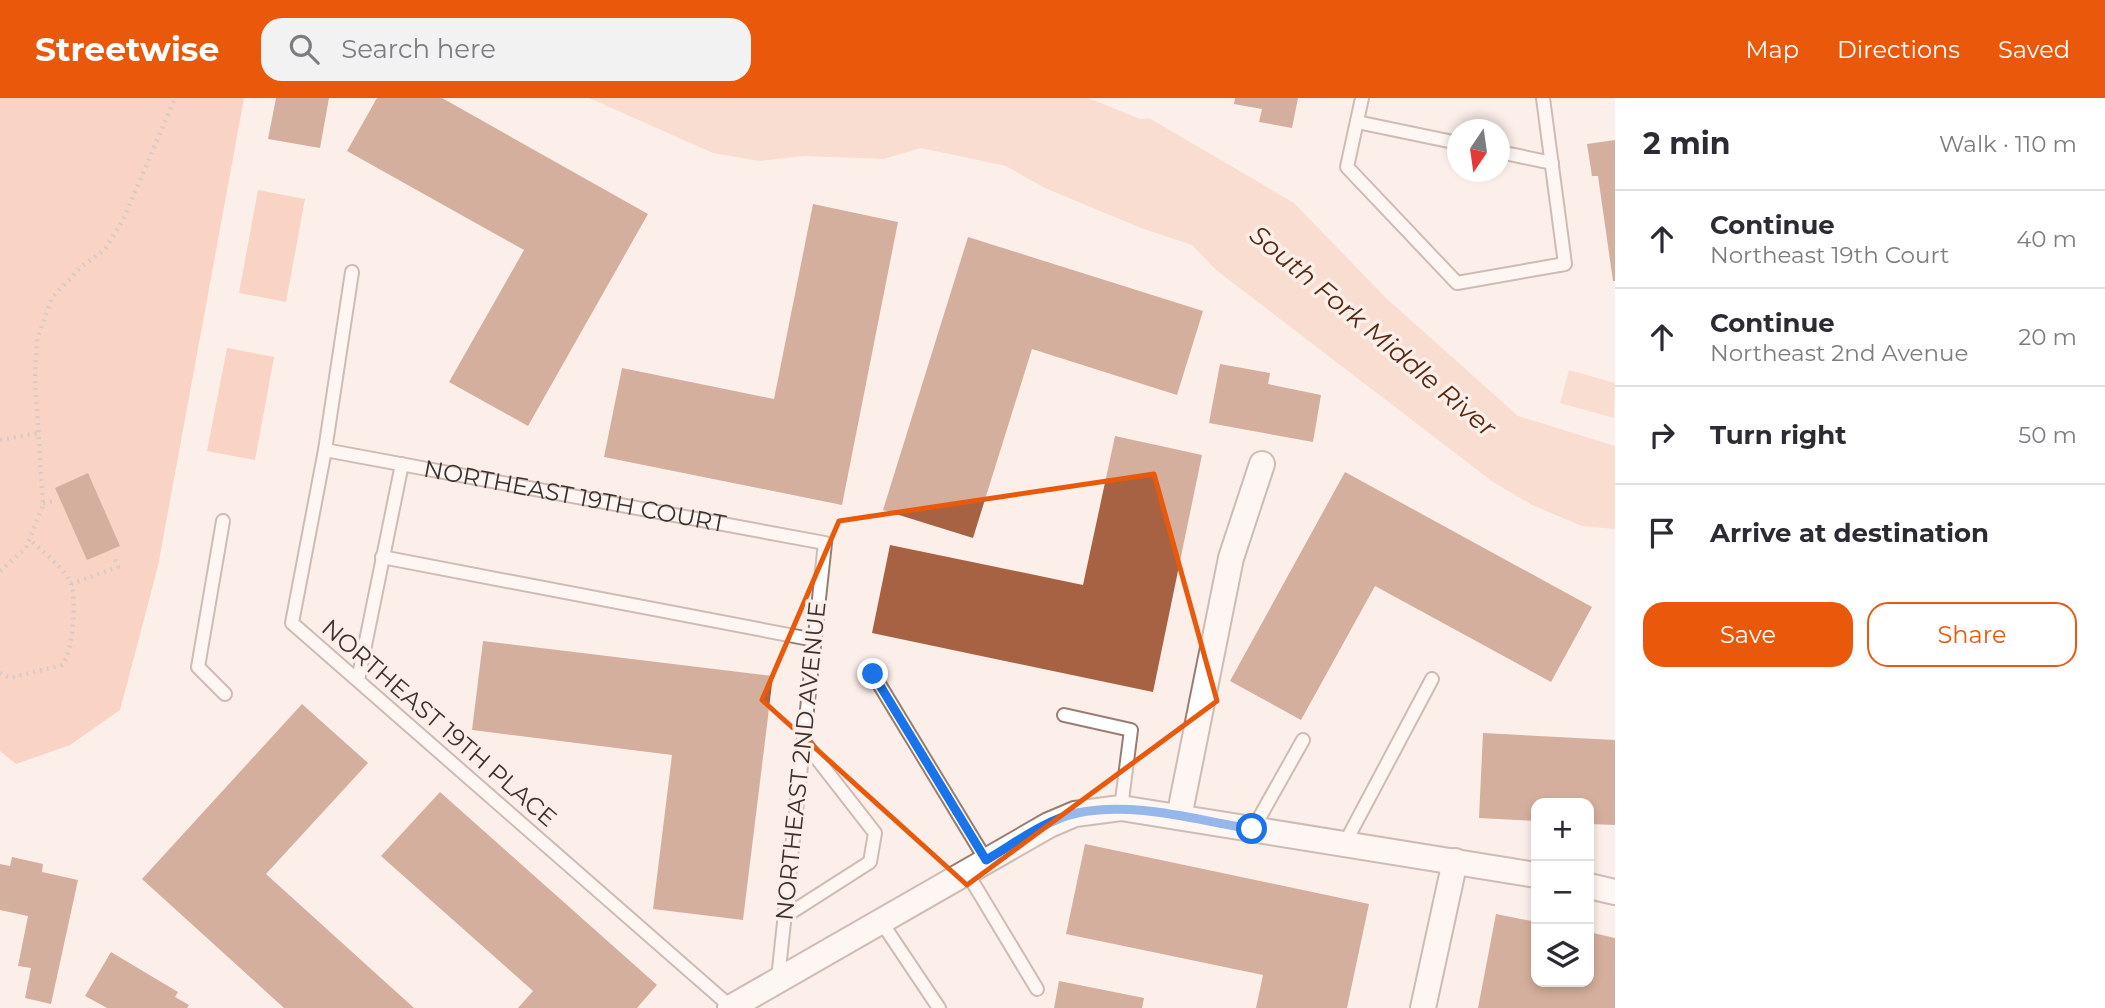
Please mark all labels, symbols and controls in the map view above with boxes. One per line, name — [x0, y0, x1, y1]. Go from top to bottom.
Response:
search box — [261, 18, 751, 81]
text: Streetwise — [35, 29, 219, 69]
icon: search — [285, 30, 323, 68]
text: Search here — [341, 33, 496, 65]
text: Map — [1746, 35, 1799, 64]
text: Directions — [1837, 35, 1960, 64]
text: Saved — [1998, 35, 2070, 64]
north arrow — [1447, 119, 1510, 182]
text: 2 min — [1643, 125, 1730, 162]
text: Walk · 110 m — [1939, 130, 2077, 158]
text: Continue — [1710, 209, 1835, 241]
water label: South Fork Middle River — [1243, 219, 1503, 444]
icon: ahead — [1643, 220, 1681, 258]
text: 40 m — [2016, 225, 2077, 253]
text: Northeast 19th Court — [1710, 241, 1949, 269]
text: Continue — [1710, 307, 1835, 339]
icon: ahead — [1643, 318, 1681, 356]
text: 20 m — [2018, 323, 2077, 351]
text: Northeast 2nd Avenue — [1710, 339, 1968, 367]
icon: right — [1643, 416, 1681, 454]
text: Turn right — [1710, 419, 1846, 451]
text: 50 m — [2018, 421, 2077, 449]
street label: NORTHEAST 19TH COURT — [421, 454, 728, 538]
icon: arrive — [1643, 514, 1681, 552]
text: Arrive at destination — [1710, 517, 1989, 549]
street label: NORTHEAST 2ND AVENUE — [769, 600, 832, 922]
button: Save — [1643, 602, 1853, 667]
button: Share — [1867, 602, 2077, 667]
street label: NORTHEAST 19TH PLACE — [316, 613, 563, 832]
route end — [857, 658, 888, 689]
map controls — [1531, 798, 1594, 987]
button: + — [1531, 798, 1594, 861]
route start — [1236, 813, 1267, 844]
button: − — [1531, 861, 1594, 924]
button: layers — [1531, 924, 1594, 987]

